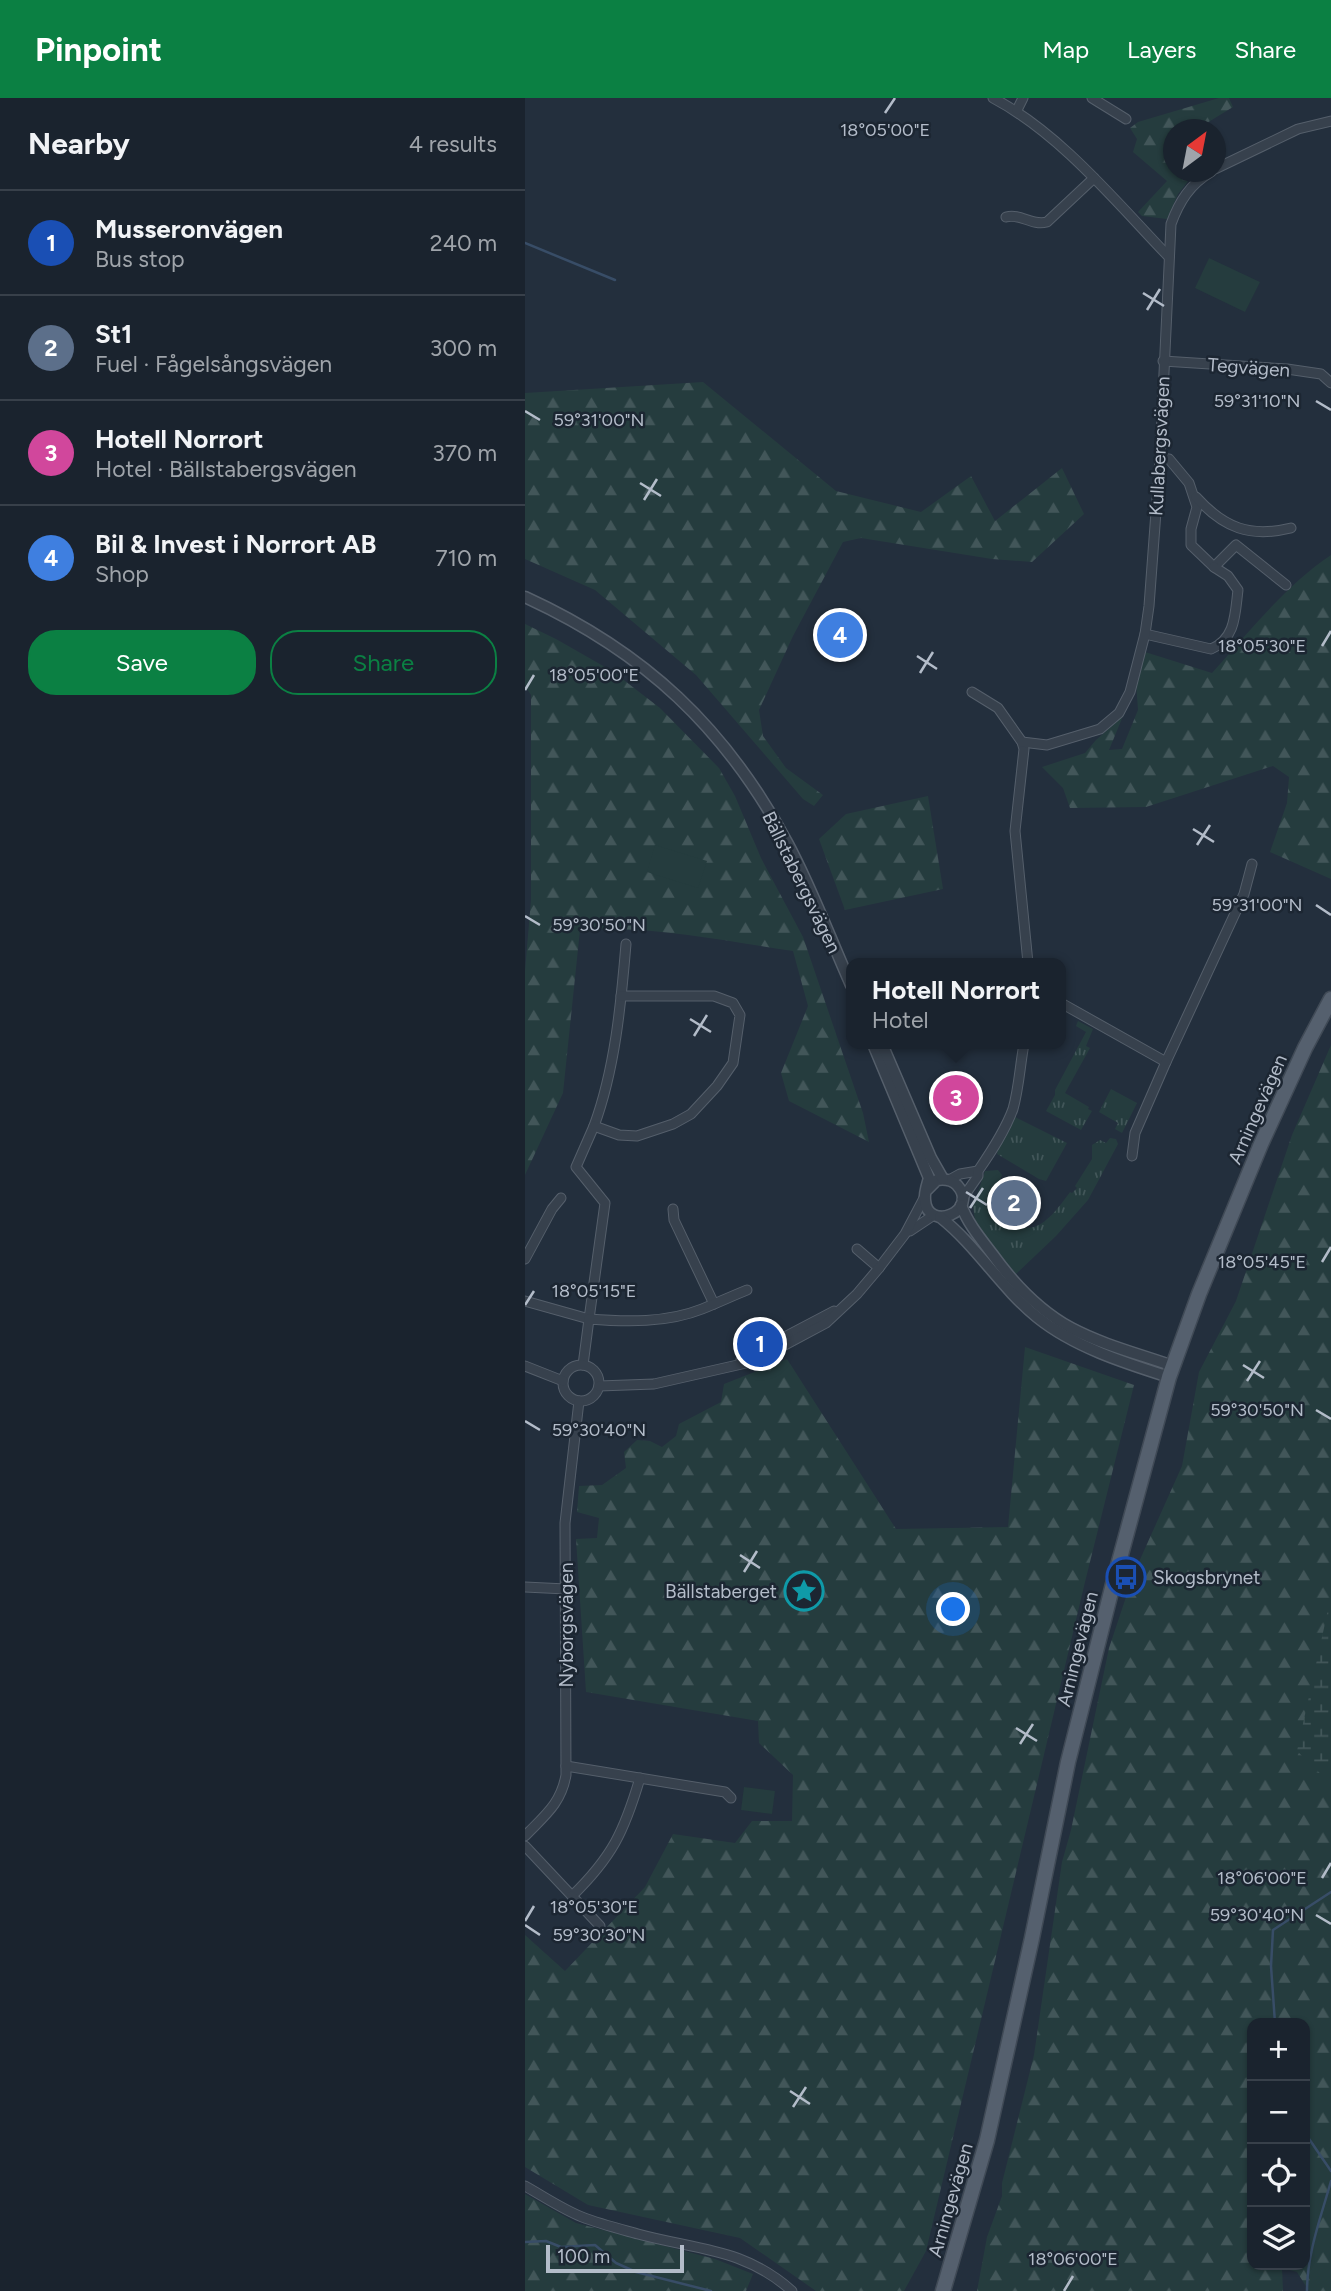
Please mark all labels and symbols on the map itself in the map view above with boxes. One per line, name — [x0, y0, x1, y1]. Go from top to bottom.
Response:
text: 18°05'00"E — [840, 119, 930, 141]
north arrow — [1163, 119, 1226, 182]
street label: Tegvägen — [1207, 353, 1291, 382]
street label: Kullabergsvägen — [1144, 376, 1175, 516]
text: 59°31'10"N — [1214, 390, 1300, 412]
text: 59°31'00"N — [554, 409, 644, 431]
pin: 4 — [817, 609, 863, 661]
text: 18°05'30"E — [1218, 635, 1306, 657]
text: 18°05'00"E — [549, 664, 639, 686]
street label: Bällstabergsvägen — [757, 808, 846, 957]
text: 59°31'00"N — [1212, 894, 1302, 916]
text: 59°30'50"N — [552, 914, 646, 936]
street label: Arningevägen — [1223, 1051, 1292, 1168]
pin: 3 — [933, 1072, 979, 1124]
pin: 2 — [991, 1177, 1037, 1229]
text: 18°05'45"E — [1218, 1251, 1306, 1273]
text: 18°05'15"E — [552, 1280, 636, 1302]
pin: 1 — [737, 1318, 783, 1370]
text: 59°30'50"N — [1210, 1399, 1304, 1421]
text: 59°30'40"N — [552, 1419, 646, 1441]
bus stop icon: Skogsbrynet — [1105, 1556, 1147, 1598]
street label: Nyborgsvägen — [555, 1563, 578, 1687]
place label: Skogsbrynet — [1153, 1566, 1260, 1589]
place icon: Bällstaberget — [783, 1570, 825, 1612]
place label: Bällstaberget — [665, 1580, 777, 1603]
street label: Arningevägen — [1052, 1589, 1103, 1709]
your location — [936, 1592, 970, 1626]
text: 18°06'00"E — [1217, 1867, 1307, 1889]
text: 18°05'30"E — [550, 1896, 638, 1918]
text: 59°30'40"N — [1210, 1904, 1304, 1926]
text: 59°30'30"N — [552, 1924, 646, 1946]
street label: Arningevägen — [923, 2140, 978, 2260]
scale bar — [546, 2242, 684, 2274]
text: 18°06'00"E — [1028, 2248, 1118, 2270]

